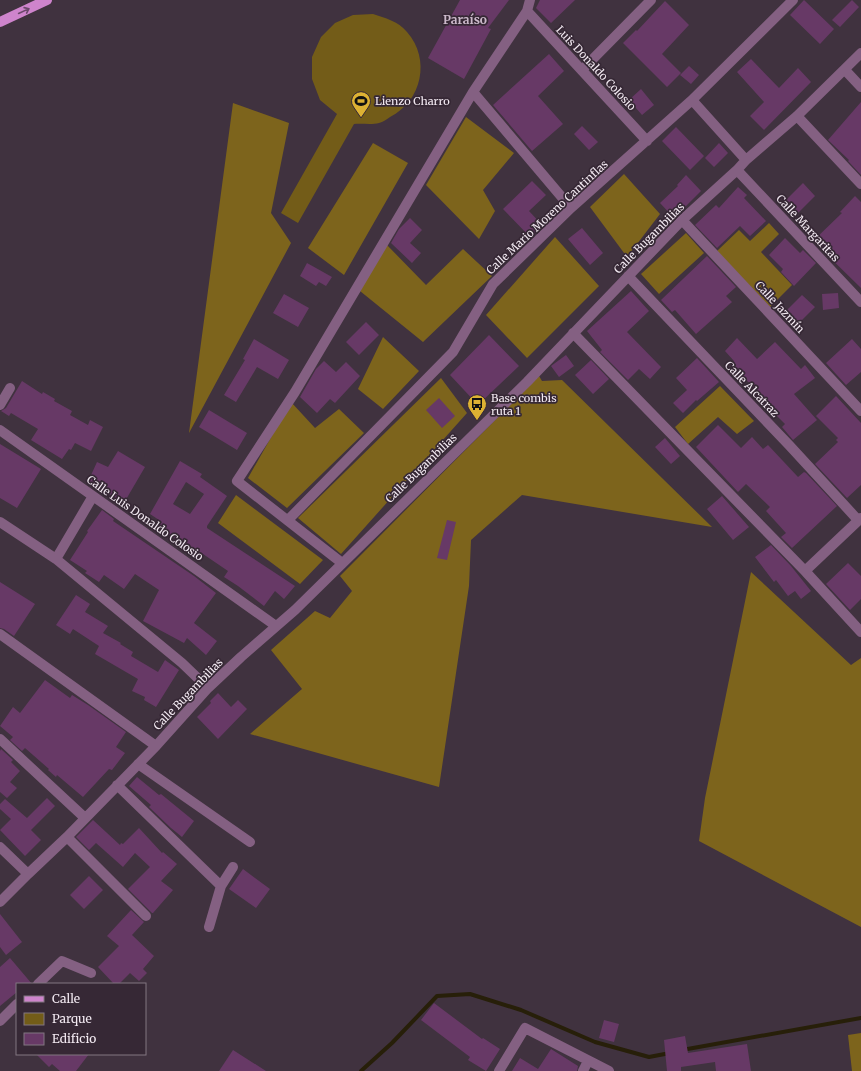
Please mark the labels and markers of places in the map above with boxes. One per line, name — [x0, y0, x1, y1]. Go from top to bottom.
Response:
sports icon: Lienzo Charro — [350, 90, 372, 118]
place label: Lienzo Charro — [375, 94, 450, 108]
place label: Base combis ruta 1 — [491, 391, 557, 418]
bus stop icon: Base combis ruta 1 — [466, 393, 488, 421]

